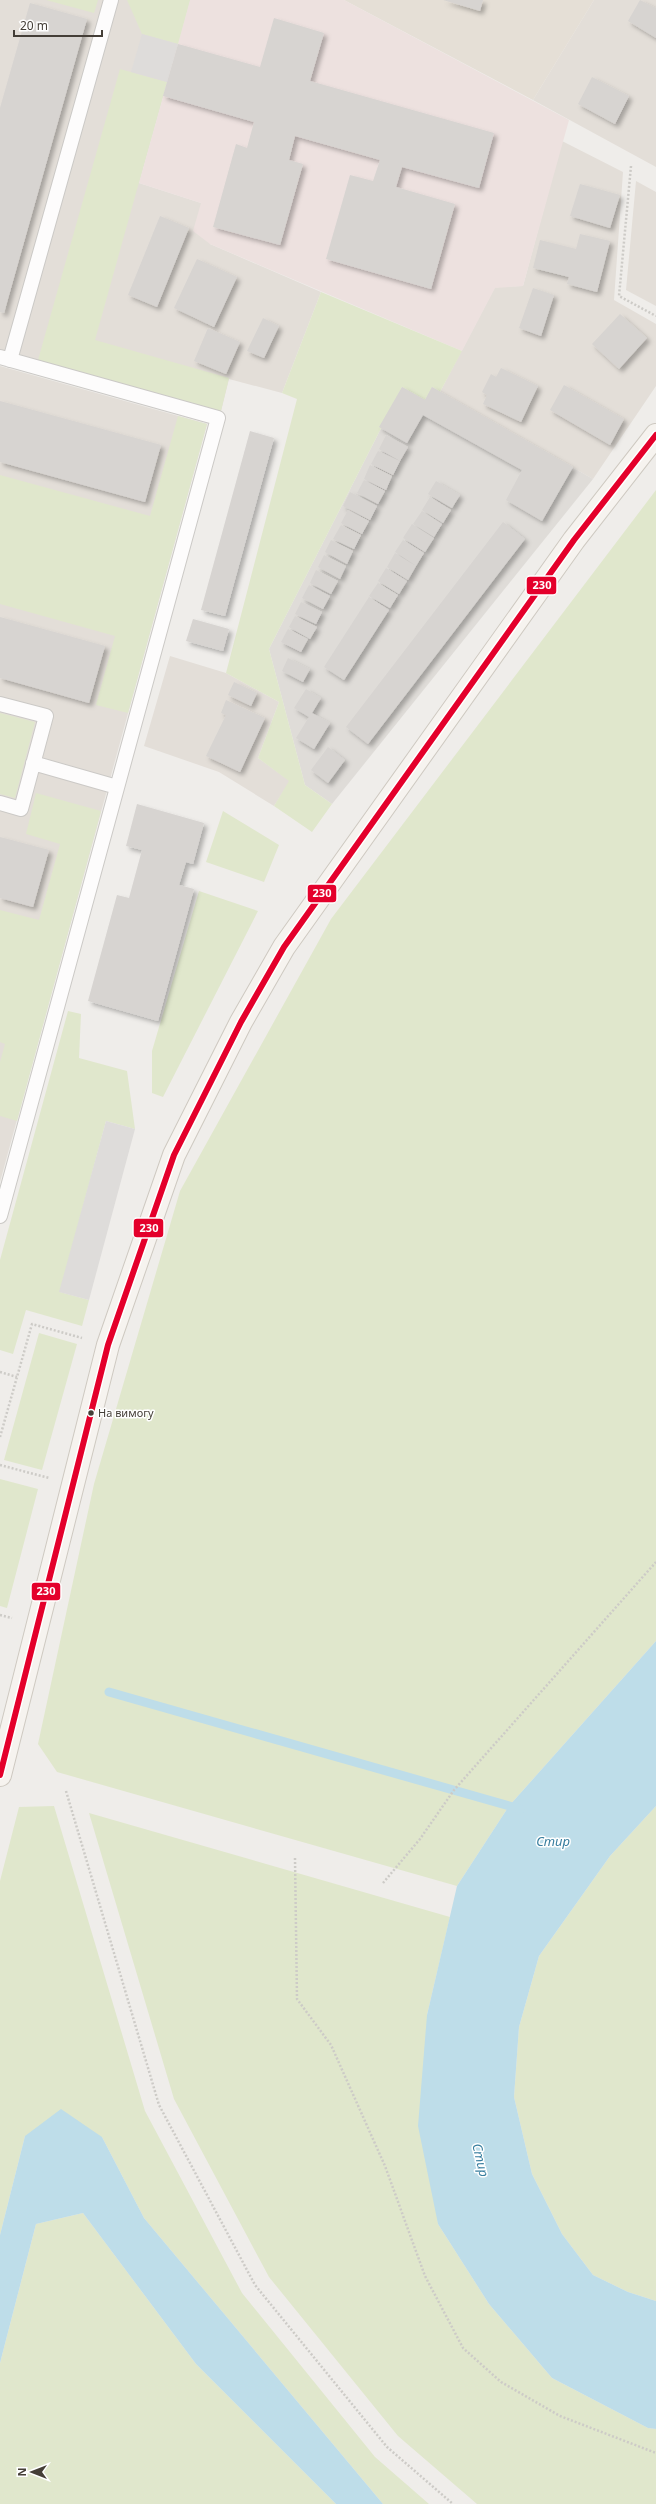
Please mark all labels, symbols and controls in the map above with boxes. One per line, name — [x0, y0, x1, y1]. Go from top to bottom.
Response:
scale bar — [14, 12, 102, 38]
text: 20 m — [20, 17, 48, 34]
line badge: 230 — [526, 576, 557, 595]
text: 230 — [533, 577, 551, 592]
line badge: 230 — [307, 884, 337, 903]
text: 230 — [313, 885, 331, 900]
line badge: 230 — [133, 1218, 164, 1238]
text: 230 — [140, 1220, 158, 1235]
place label: На вимогу — [98, 1405, 154, 1420]
marker: На вимогу — [86, 1408, 96, 1418]
line badge: 230 — [31, 1582, 61, 1601]
text: 230 — [37, 1583, 55, 1598]
water label: Стир — [536, 1832, 570, 1850]
water label: Стир — [468, 2142, 494, 2178]
north arrow — [12, 2452, 52, 2492]
text: N — [14, 2468, 29, 2476]

